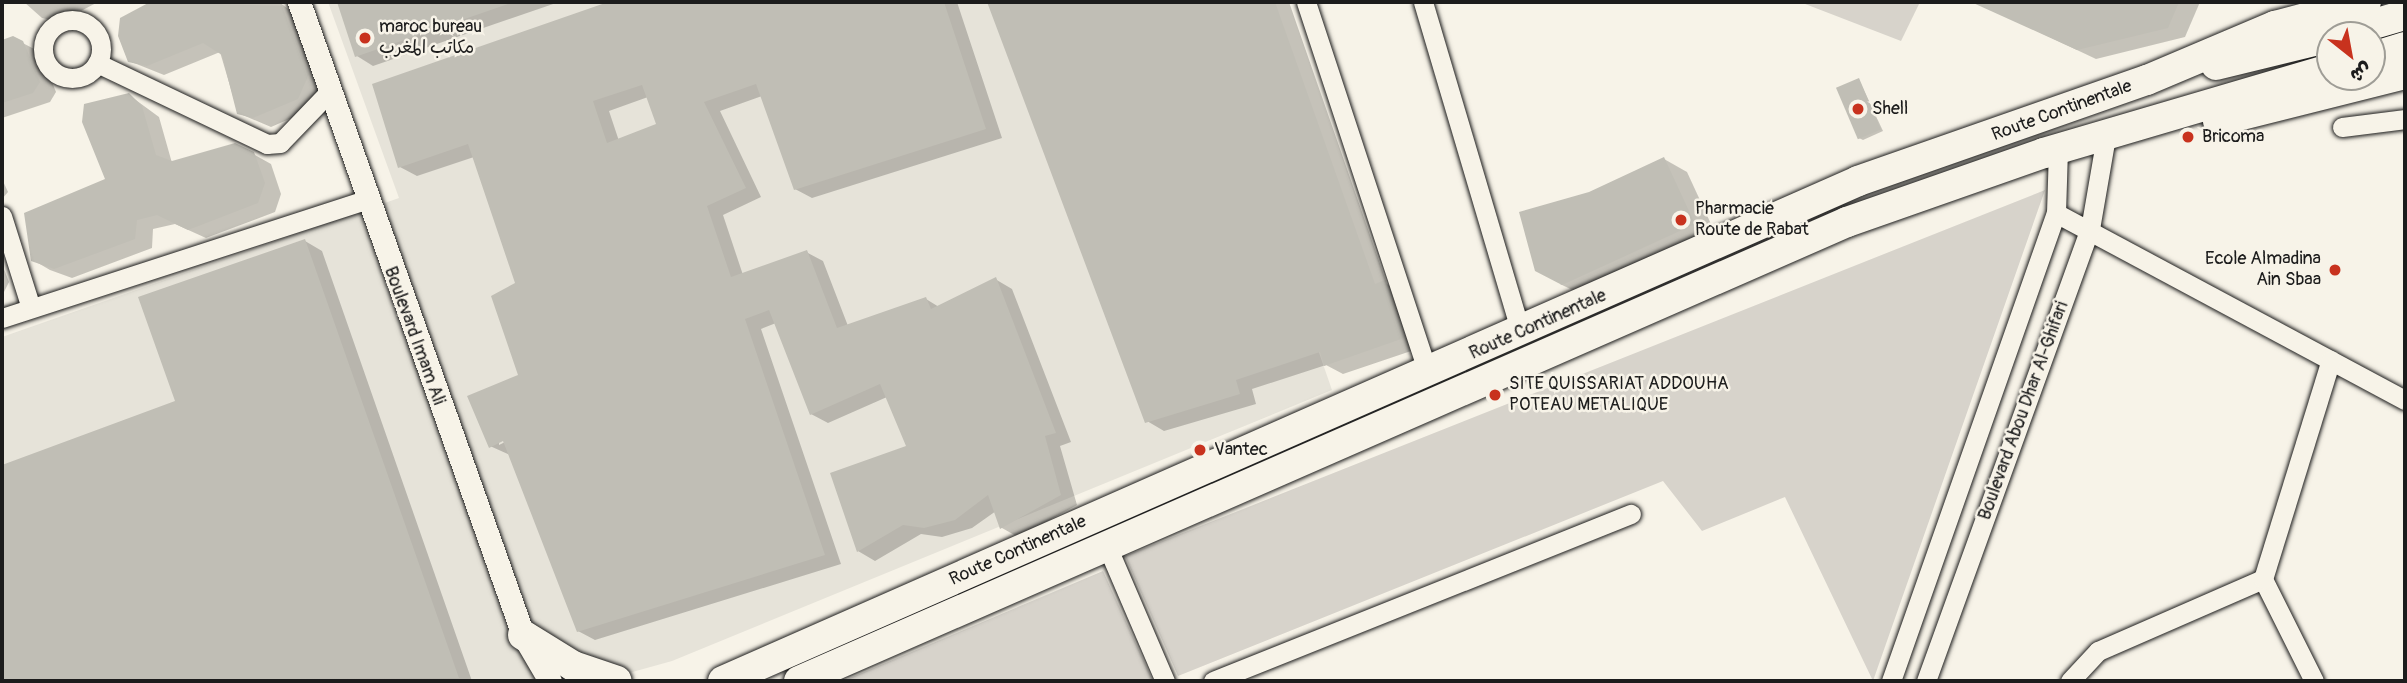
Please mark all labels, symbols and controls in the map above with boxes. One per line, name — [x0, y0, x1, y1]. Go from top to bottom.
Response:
place label: maroc bureau مكاتب المغرب — [379, 17, 482, 60]
north arrow — [2316, 21, 2386, 91]
marker: maroc bureau مكاتب المغرب — [357, 30, 373, 46]
text: ش — [2346, 57, 2376, 88]
street label: Route Continentale — [1989, 76, 2135, 146]
place label: Shell — [1872, 98, 1908, 120]
marker: Shell — [1850, 101, 1866, 117]
place label: Bricoma — [2202, 126, 2264, 148]
marker: Bricoma — [2180, 129, 2196, 145]
place label: Pharmacie Route de Rabat — [1695, 199, 1809, 242]
marker: Pharmacie Route de Rabat — [1673, 212, 1689, 228]
place label: Ecole Almadina Ain Sbaa — [2205, 249, 2321, 292]
marker: Ecole Almadina Ain Sbaa — [2327, 262, 2343, 278]
street label: Boulevard Imam Ali — [379, 264, 449, 408]
street label: Route Continentale — [1466, 285, 1610, 365]
street label: Boulevard Abou Dhar Al-Ghifari — [1974, 299, 2074, 523]
place label: SITE QUISSARIAT ADDOUHA POTEAU METALIQUE — [1509, 374, 1729, 416]
marker: SITE QUISSARIAT ADDOUHA POTEAU METALIQUE — [1487, 387, 1503, 403]
place label: Vantec — [1214, 439, 1268, 461]
marker: Vantec — [1192, 442, 1208, 458]
street label: Route Continentale — [946, 511, 1090, 591]

